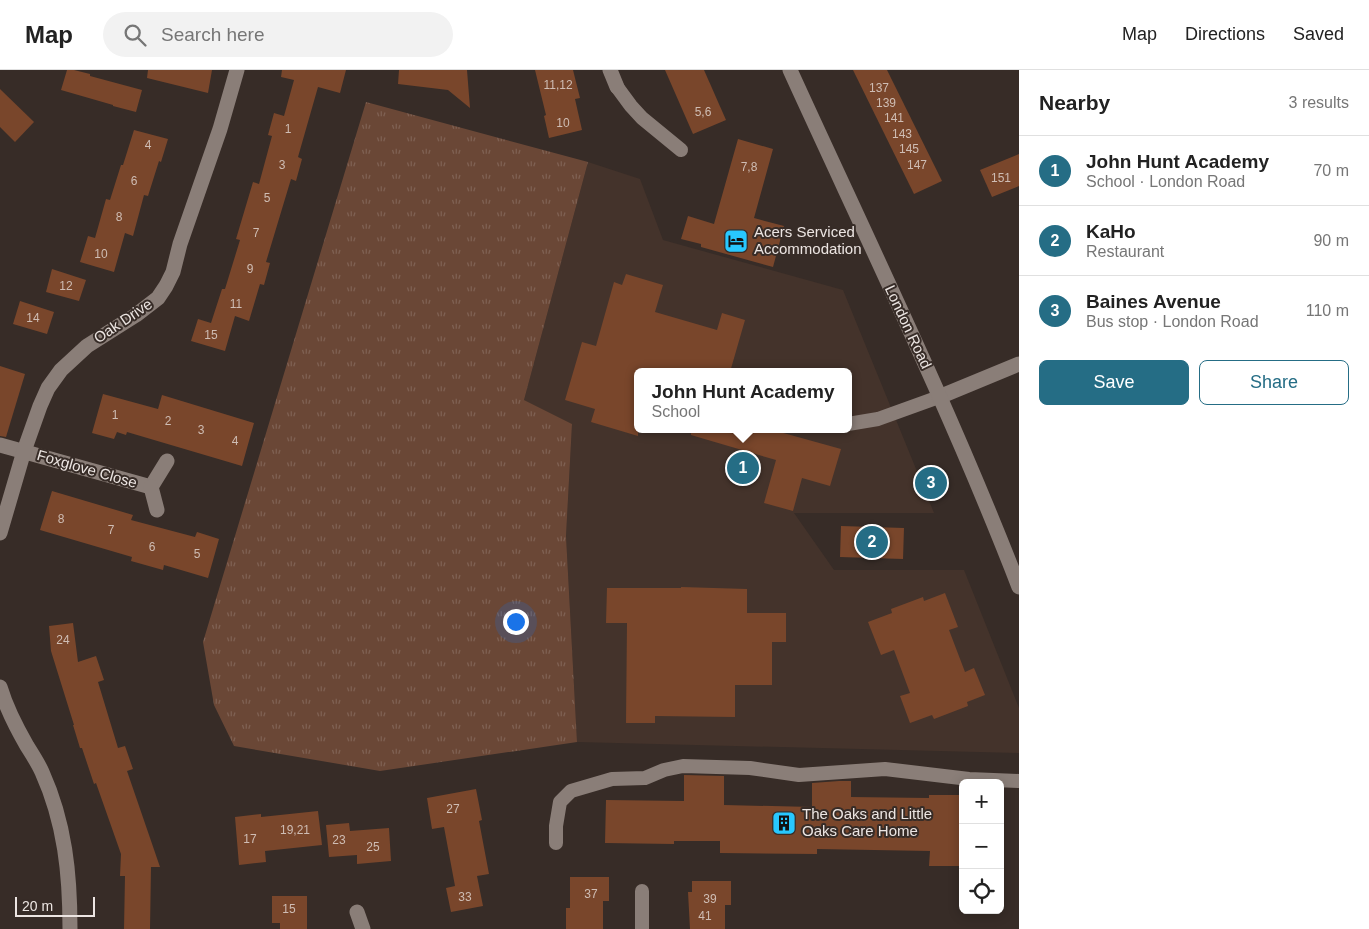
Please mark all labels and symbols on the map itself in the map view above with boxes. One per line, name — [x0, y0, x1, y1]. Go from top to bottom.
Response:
house number: 11,12 — [543, 78, 573, 92]
house number: 137 — [869, 81, 889, 95]
house number: 139 — [876, 96, 896, 110]
house number: 5,6 — [695, 105, 712, 119]
house number: 141 — [884, 111, 904, 125]
house number: 10 — [556, 116, 570, 130]
house number: 1 — [285, 122, 292, 136]
house number: 143 — [892, 127, 912, 141]
house number: 4 — [145, 138, 152, 152]
house number: 145 — [899, 142, 919, 156]
house number: 3 — [279, 158, 286, 172]
house number: 147 — [907, 158, 927, 172]
house number: 7,8 — [741, 160, 758, 174]
house number: 151 — [991, 171, 1011, 185]
house number: 6 — [131, 174, 138, 188]
house number: 5 — [264, 191, 271, 205]
house number: 8 — [116, 210, 123, 224]
place label: Acers Serviced Accommodation — [754, 223, 862, 257]
house number: 7 — [253, 226, 260, 240]
hotel icon: Acers Serviced Accommodation — [723, 228, 749, 254]
house number: 10 — [94, 247, 108, 261]
house number: 9 — [247, 262, 254, 276]
house number: 12 — [59, 279, 73, 293]
street label: London Road — [882, 282, 935, 371]
street label: Oak Drive — [90, 295, 155, 346]
house number: 11 — [230, 297, 243, 311]
house number: 14 — [26, 311, 40, 325]
house number: 15 — [204, 328, 218, 342]
house number: 1 — [112, 408, 119, 422]
house number: 2 — [165, 414, 172, 428]
house number: 3 — [198, 423, 205, 437]
house number: 4 — [232, 434, 239, 448]
street label: Foxglove Close — [35, 446, 139, 491]
pin: 1 — [727, 449, 759, 487]
pin: 3 — [915, 464, 947, 502]
house number: 8 — [58, 512, 65, 526]
house number: 7 — [108, 523, 115, 537]
pin: 2 — [856, 523, 888, 561]
house number: 6 — [149, 540, 156, 554]
house number: 5 — [194, 547, 201, 561]
your location — [503, 609, 529, 635]
house number: 24 — [56, 633, 70, 647]
house number: 27 — [446, 802, 460, 816]
place label: The Oaks and Little Oaks Care Home — [802, 805, 932, 839]
building icon: The Oaks and Little Oaks Care Home — [771, 810, 797, 836]
house number: 19,21 — [280, 823, 310, 837]
house number: 17 — [243, 832, 257, 846]
house number: 23 — [332, 833, 346, 847]
house number: 25 — [366, 840, 380, 854]
house number: 37 — [584, 887, 598, 901]
house number: 33 — [458, 890, 472, 904]
house number: 39 — [703, 892, 717, 906]
scale bar — [15, 894, 95, 917]
house number: 15 — [282, 902, 296, 916]
house number: 41 — [698, 909, 712, 923]

